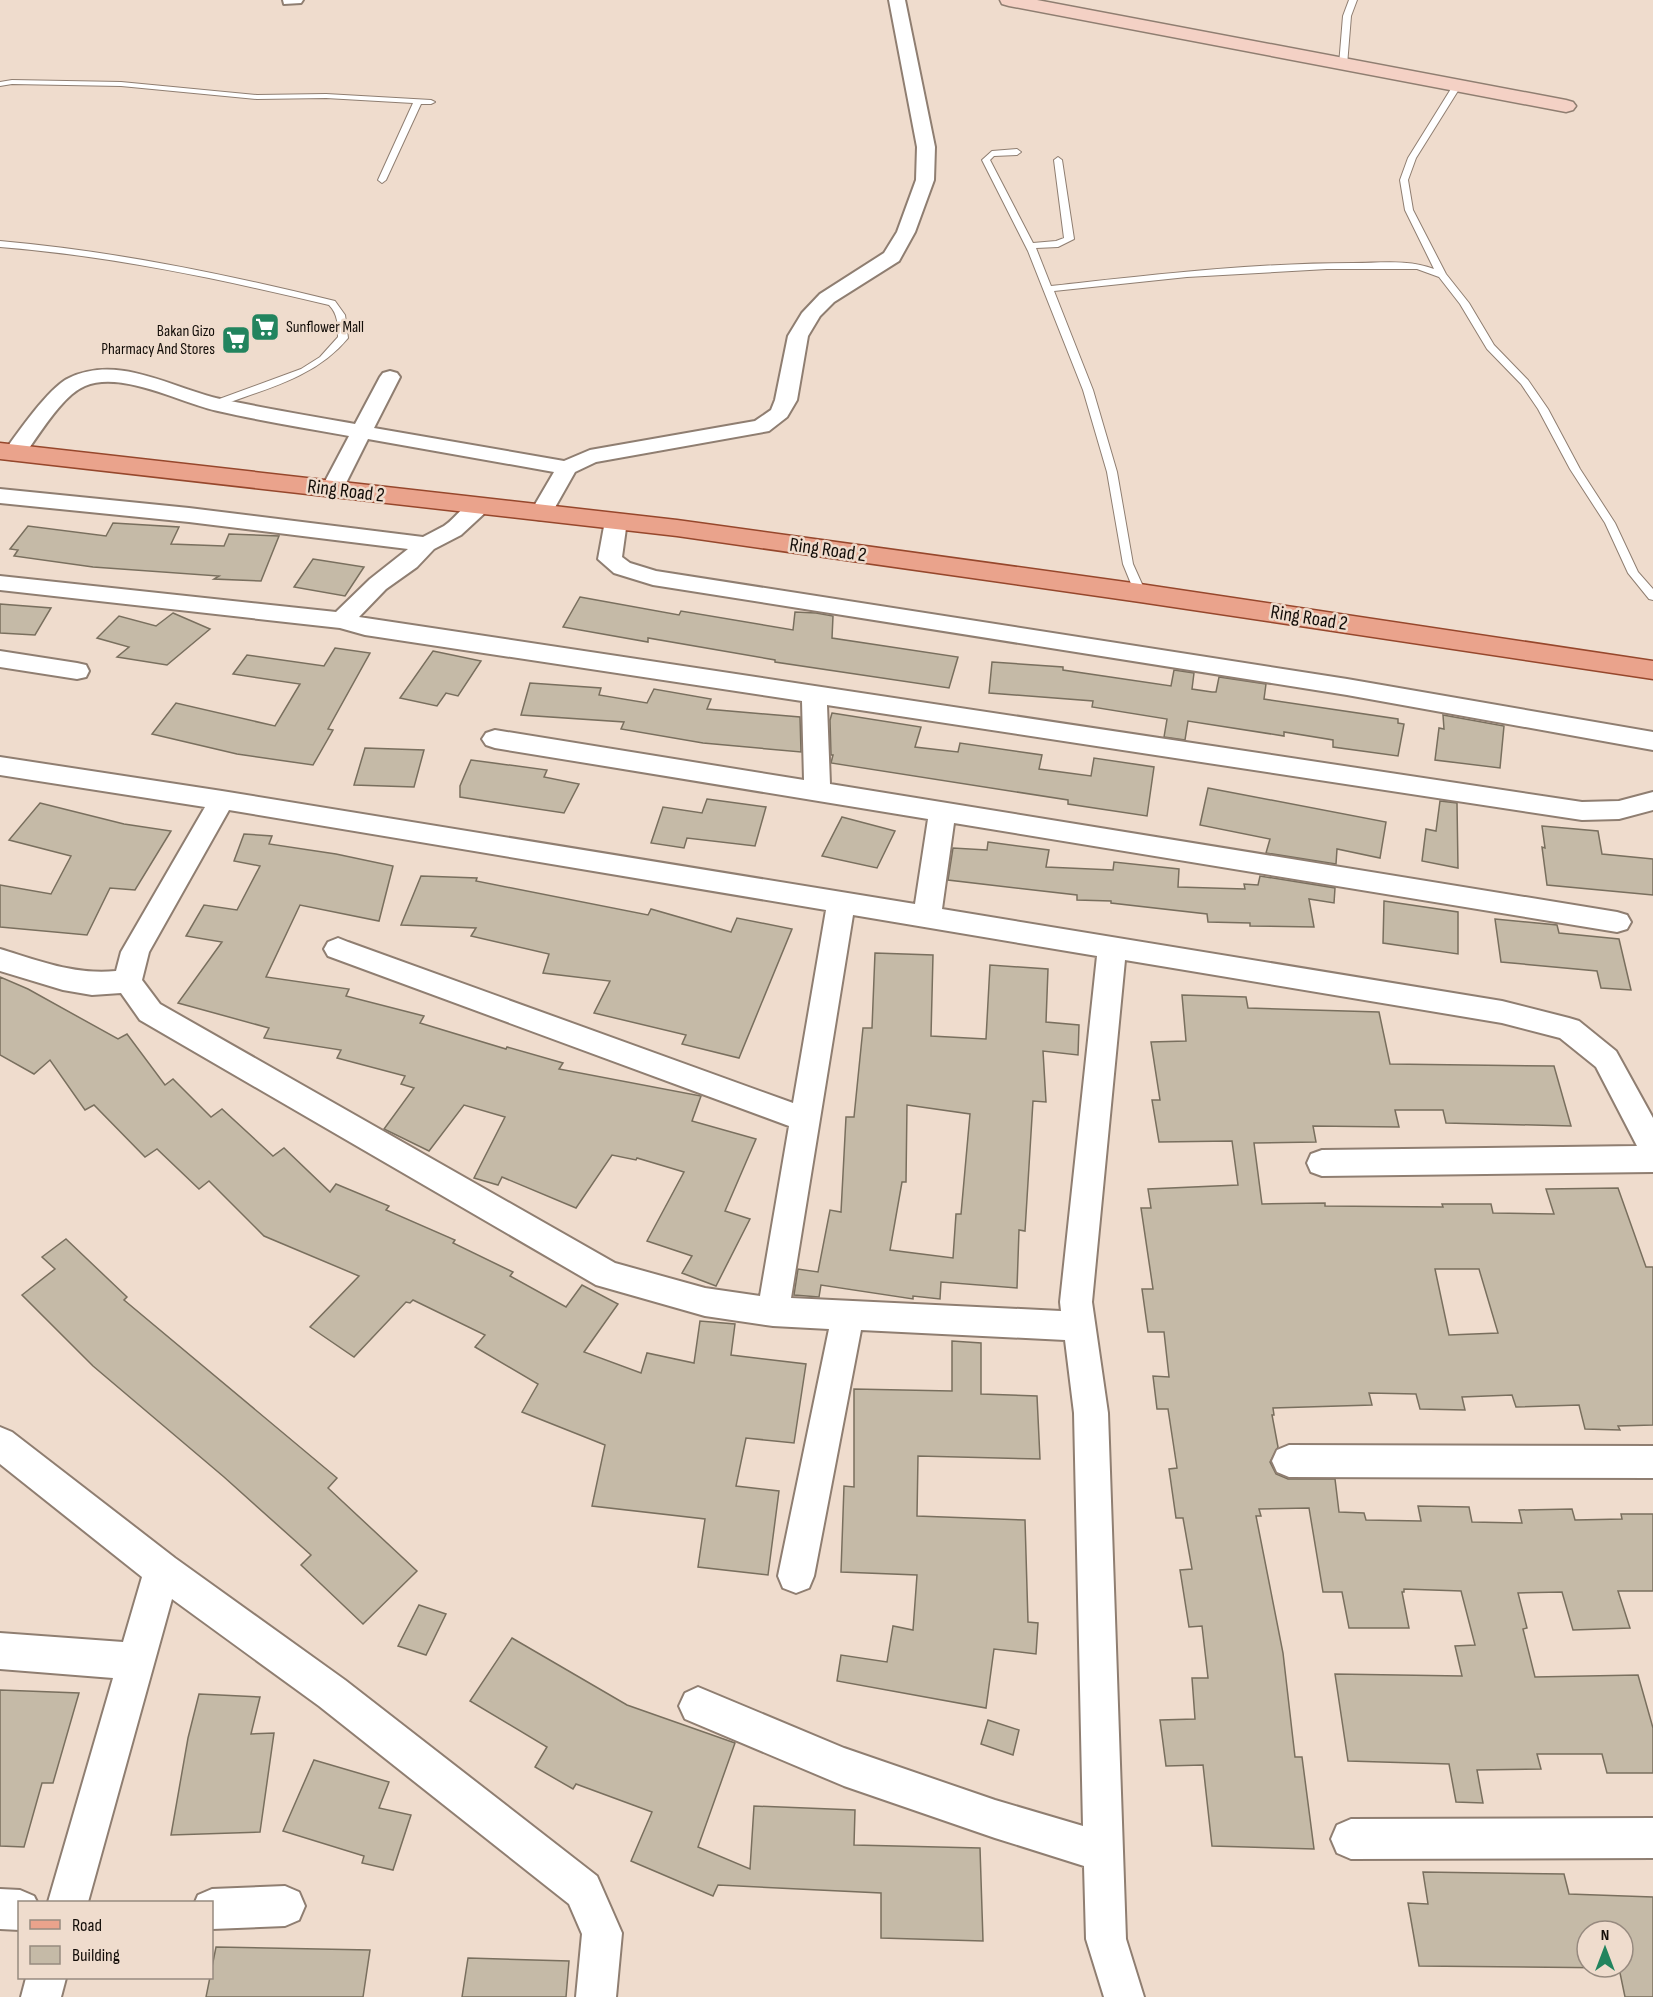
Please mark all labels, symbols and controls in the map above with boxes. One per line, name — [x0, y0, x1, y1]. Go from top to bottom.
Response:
supermarket icon: Sunflower Mall — [249, 311, 281, 343]
place label: Sunflower Mall — [286, 318, 364, 337]
place label: Bakan Gizo Pharmacy And Stores — [101, 322, 215, 359]
supermarket icon: Bakan Gizo Pharmacy And Stores — [220, 324, 252, 356]
street label: Ring Road 2 — [306, 474, 386, 508]
street label: Ring Road 2 — [788, 533, 868, 567]
street label: Ring Road 2 — [1269, 600, 1349, 636]
legend — [18, 1901, 213, 1979]
text: Road — [72, 1915, 102, 1936]
north arrow — [1575, 1919, 1635, 1979]
text: N — [1601, 1926, 1609, 1945]
text: Building — [72, 1945, 120, 1966]

